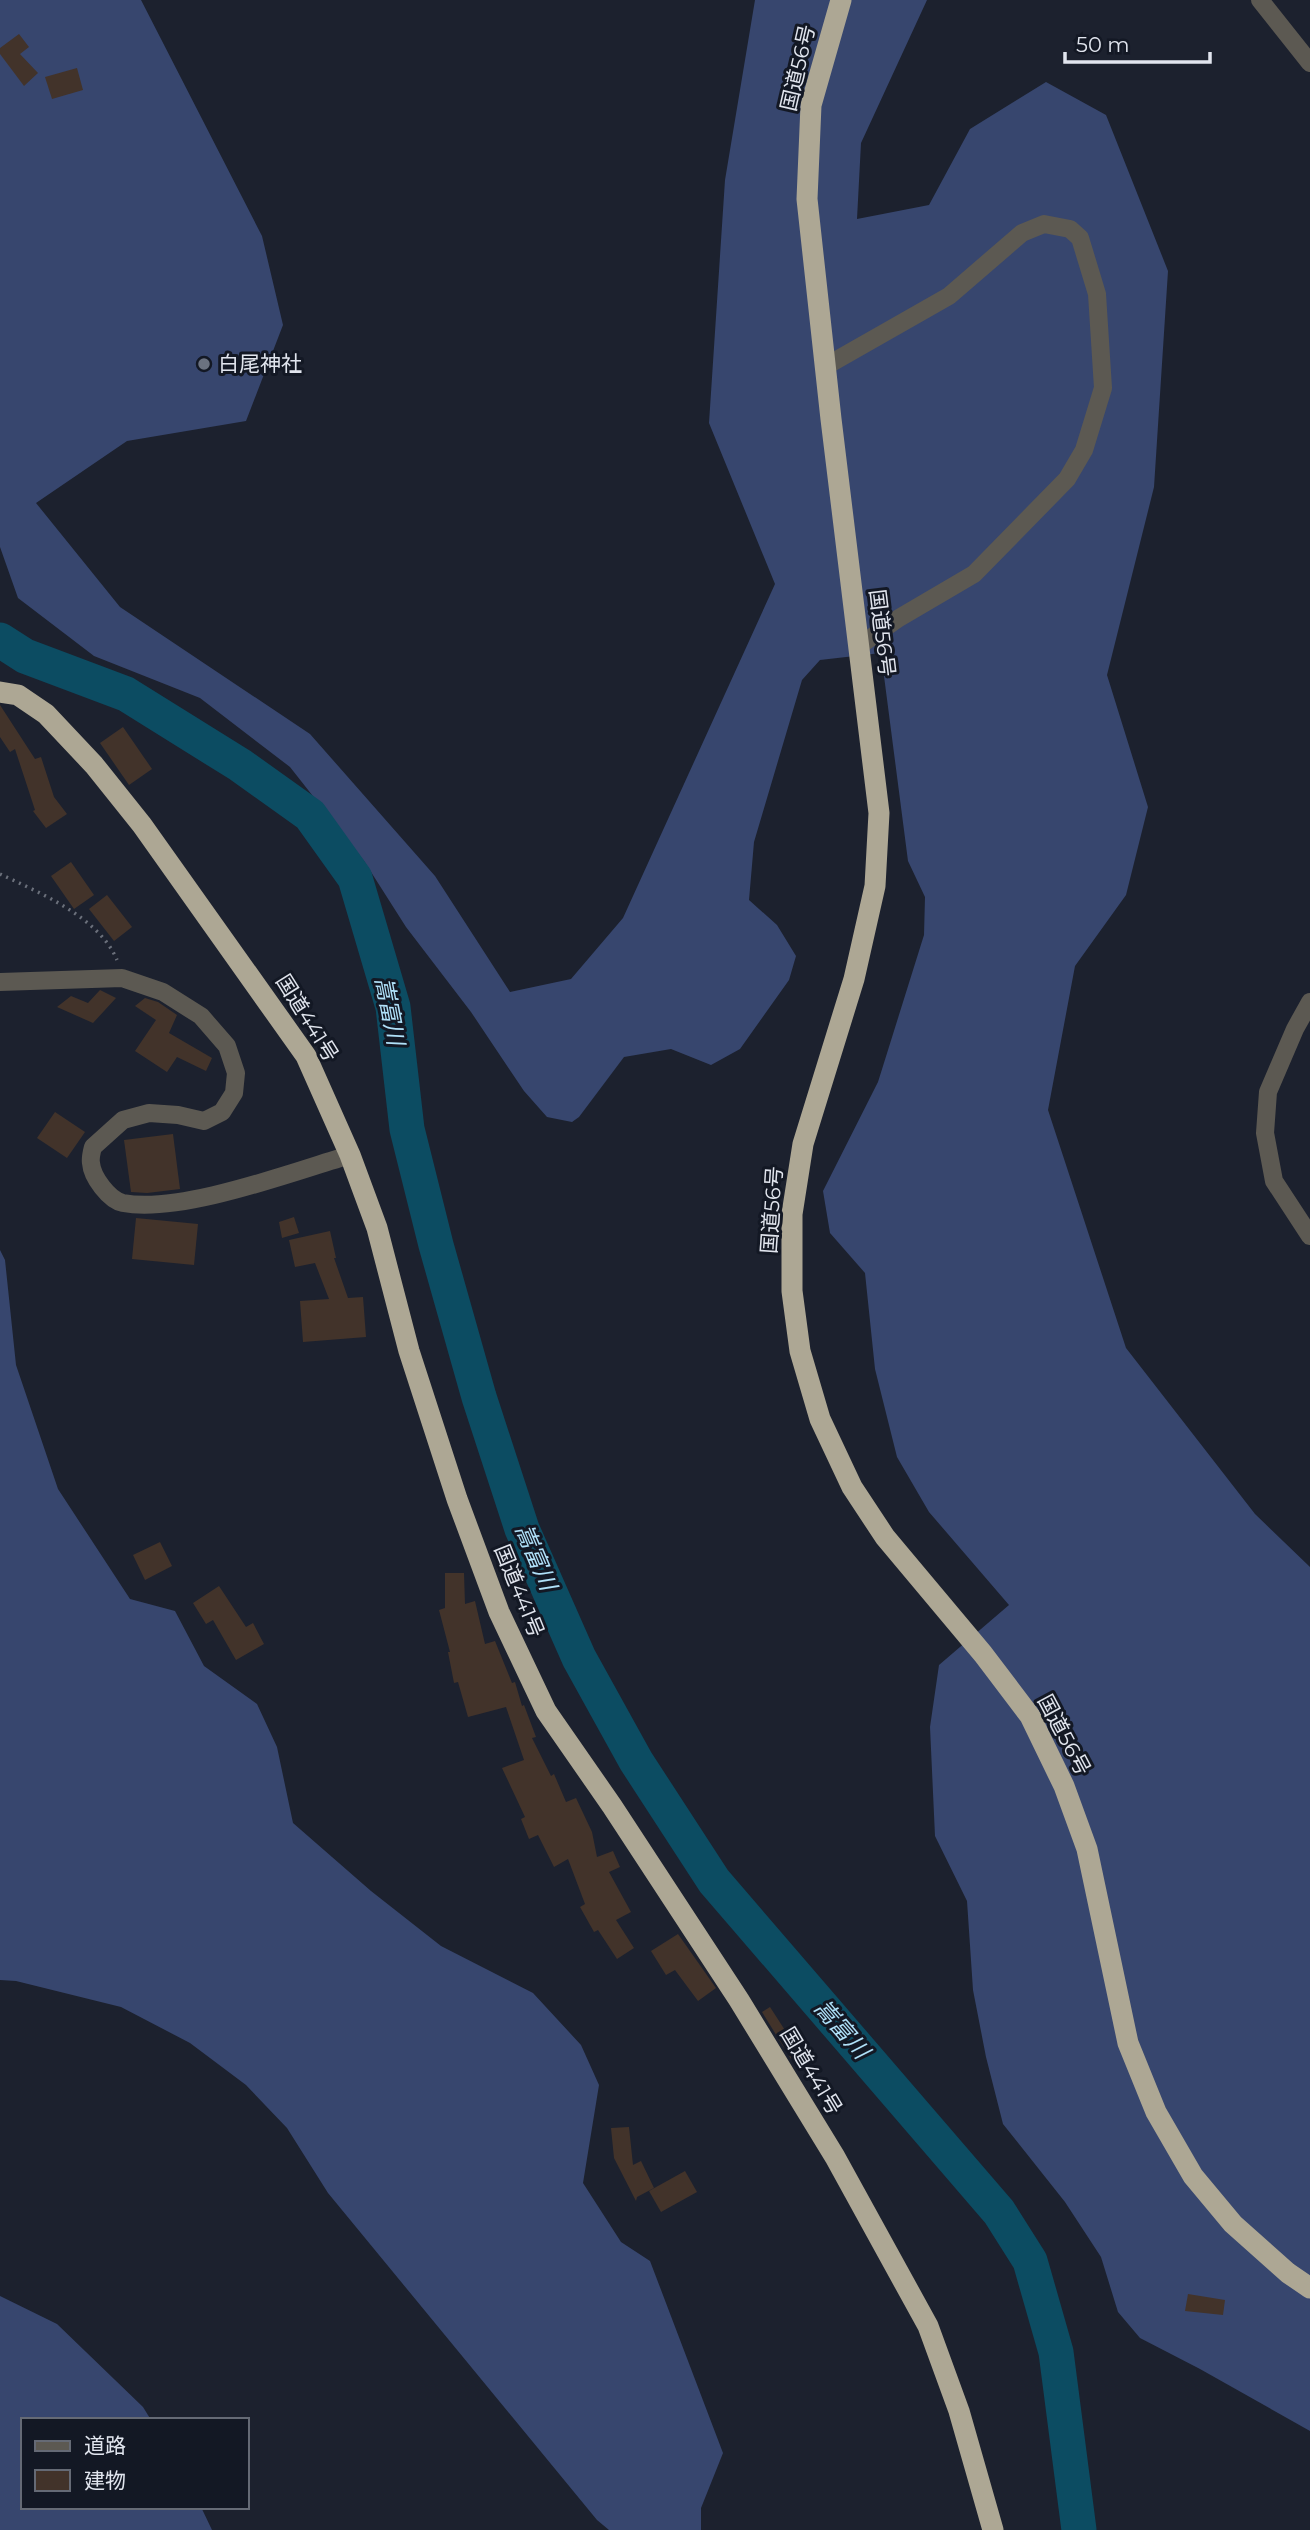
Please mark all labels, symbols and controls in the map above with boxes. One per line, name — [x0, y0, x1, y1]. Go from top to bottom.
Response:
scale bar — [1065, 21, 1210, 65]
street label: 国道56号 — [775, 22, 820, 113]
text: 50 m — [1076, 32, 1130, 57]
place label: 白尾神社 — [218, 351, 302, 376]
marker: 白尾神社 — [196, 356, 212, 372]
street label: 国道56号 — [865, 588, 900, 678]
street label: 国道441号 — [271, 970, 344, 1066]
water label: 嵩富川 — [370, 974, 411, 1050]
street label: 国道56号 — [756, 1165, 787, 1255]
water label: 嵩富川 — [510, 1520, 564, 1597]
street label: 国道441号 — [490, 1541, 549, 1641]
street label: 国道56号 — [1033, 1690, 1096, 1779]
water label: 嵩富川 — [809, 1994, 877, 2066]
street label: 国道441号 — [776, 2022, 847, 2119]
legend — [21, 2418, 248, 2509]
text: 道路 — [84, 2433, 126, 2458]
text: 建物 — [84, 2468, 126, 2493]

